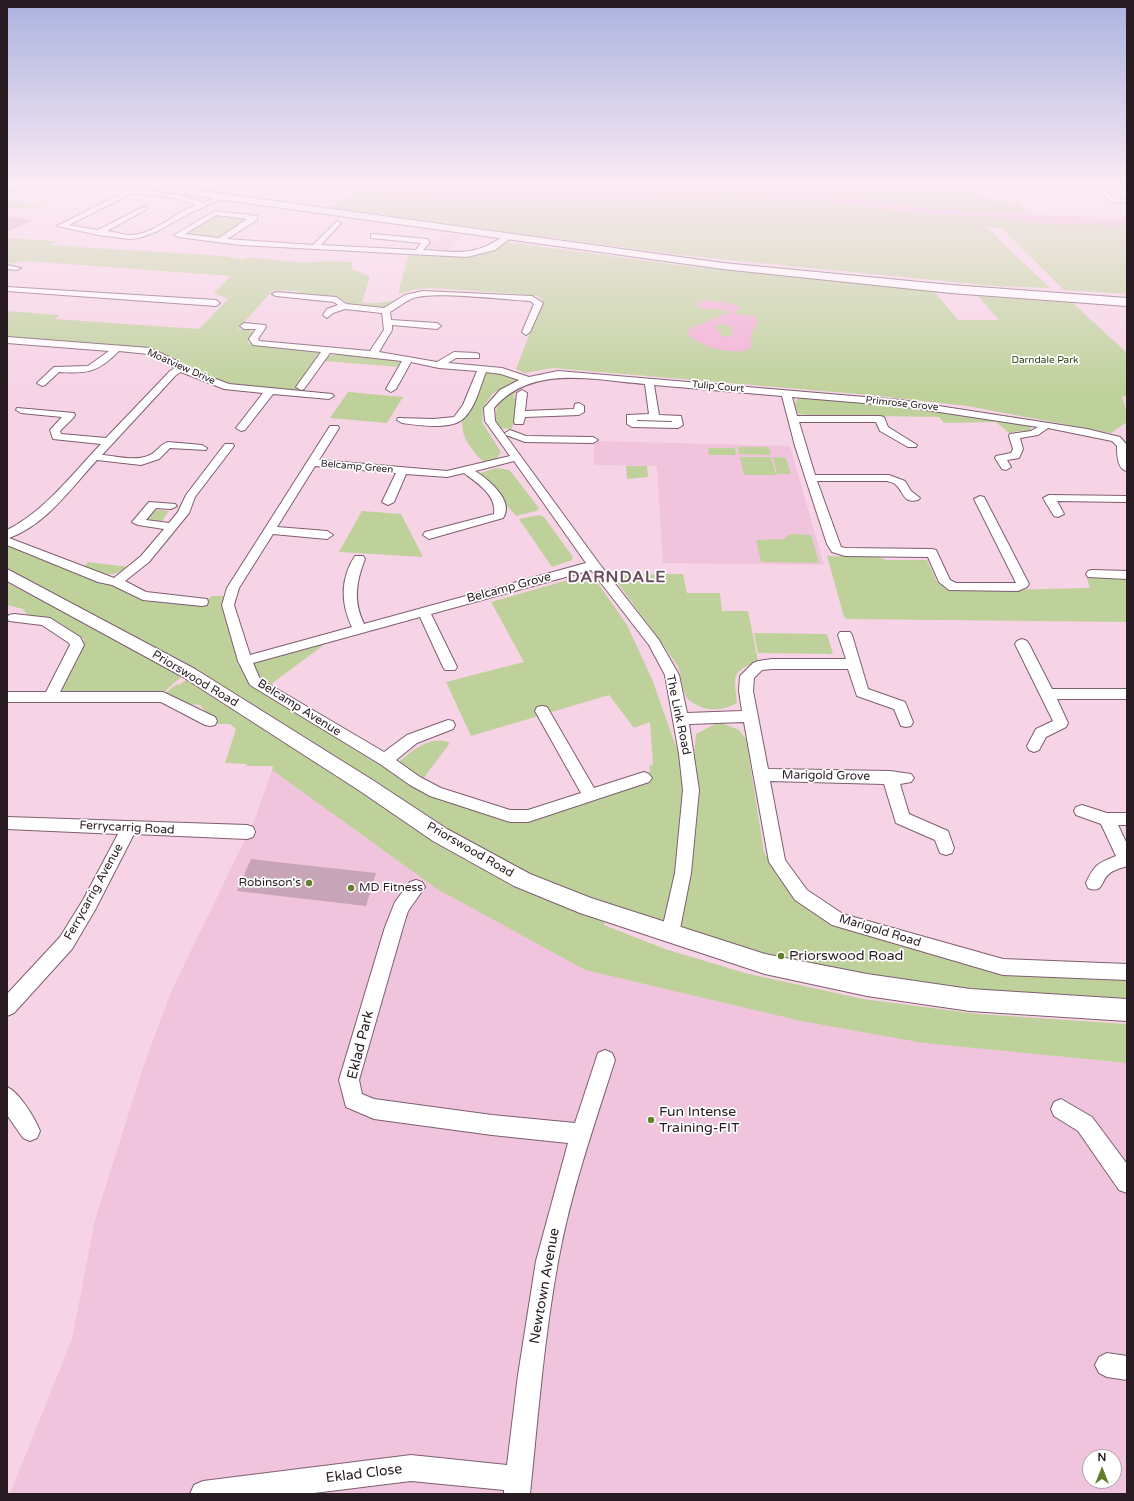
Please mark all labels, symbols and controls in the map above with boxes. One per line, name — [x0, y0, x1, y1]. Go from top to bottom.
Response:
street label: Moatview Drive — [145, 347, 217, 387]
park label: Darndale Park — [1012, 354, 1078, 366]
street label: Tulip Court — [692, 379, 744, 395]
street label: Primrose Grove — [865, 394, 939, 414]
street label: Belcamp Green — [320, 458, 394, 476]
district label: DARNDALE — [567, 568, 667, 588]
street label: Belcamp Grove — [465, 570, 553, 606]
street label: Priorswood Road — [149, 648, 241, 710]
street label: The Link Road — [662, 674, 694, 756]
street label: Belcamp Avenue — [255, 677, 343, 739]
street label: Marigold Grove — [782, 768, 870, 784]
street label: Ferrycarrig Road — [79, 818, 175, 838]
street label: Priorswood Road — [424, 819, 516, 881]
street label: Ferrycarrig Avenue — [61, 841, 127, 943]
place label: Robinson's — [239, 876, 301, 890]
marker: Robinson's — [304, 878, 314, 888]
place label: MD Fitness — [359, 881, 423, 895]
marker: MD Fitness — [346, 883, 356, 893]
street label: Marigold Road — [837, 912, 923, 950]
place label: Priorswood Road — [789, 948, 903, 964]
marker: Priorswood Road — [776, 951, 786, 961]
street label: Eklad Park — [344, 1009, 378, 1081]
place label: Fun Intense Training-FIT — [659, 1104, 740, 1136]
marker: Fun Intense Training-FIT — [646, 1115, 656, 1125]
street label: Newtown Avenue — [527, 1227, 563, 1345]
north arrow — [1082, 1449, 1122, 1489]
text: N — [1098, 1451, 1106, 1464]
street label: Eklad Close — [325, 1461, 403, 1487]

